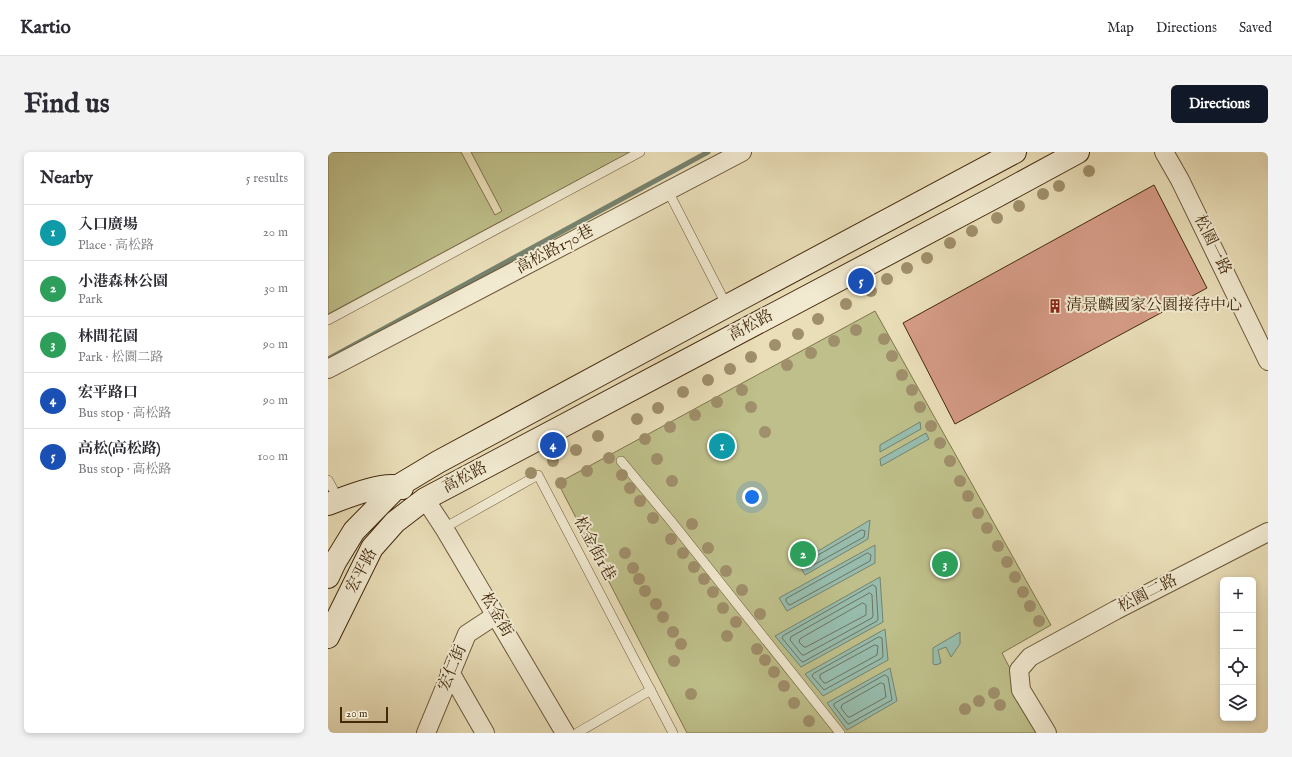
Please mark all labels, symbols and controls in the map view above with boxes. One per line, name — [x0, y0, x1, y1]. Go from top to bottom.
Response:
text: Kartio — [20, 16, 71, 40]
text: Map — [1107, 19, 1134, 37]
text: Directions — [1156, 19, 1217, 37]
text: Saved — [1239, 19, 1272, 37]
button: Directions — [1171, 85, 1268, 123]
text: Find us — [24, 87, 110, 122]
text: Nearby — [40, 168, 93, 189]
text: 5 results — [246, 170, 288, 187]
street label: 松園一路 — [1189, 212, 1235, 278]
text: 入口廣場 — [78, 215, 138, 234]
street label: 高松路170巷 — [513, 221, 597, 279]
text: 1 — [51, 224, 55, 241]
text: 20 m — [263, 224, 288, 241]
text: Place · 高松路 — [78, 237, 154, 254]
pin: 5 — [848, 266, 874, 296]
text: 小港森林公園 — [78, 272, 168, 291]
text: 2 — [50, 280, 56, 297]
text: 30 m — [264, 280, 288, 297]
text: Park — [78, 291, 103, 308]
place label: 清景麟國家公園接待中心 — [1066, 296, 1242, 316]
building icon: 清景麟國家公園接待中心 — [1047, 298, 1063, 314]
street label: 高松路 — [725, 306, 777, 346]
text: 林間花園 — [78, 327, 138, 346]
text: 3 — [51, 336, 55, 353]
text: 90 m — [263, 336, 288, 353]
text: Park · 松園二路 — [78, 349, 163, 366]
text: 宏平路口 — [78, 383, 138, 402]
text: 4 — [50, 392, 56, 409]
text: 90 m — [263, 392, 288, 409]
text: Bus stop · 高松路 — [78, 405, 171, 422]
pin: 4 — [540, 430, 566, 460]
pin: 1 — [709, 431, 735, 461]
text: 高松(高松路) — [78, 439, 161, 458]
text: 5 — [51, 448, 55, 465]
text: 100 m — [258, 448, 288, 465]
street label: 高松路 — [439, 458, 491, 498]
text: Bus stop · 高松路 — [78, 461, 171, 478]
your location — [742, 487, 762, 507]
street label: 松金街1巷 — [569, 513, 619, 585]
pin: 2 — [790, 539, 816, 569]
street label: 宏平路 — [342, 545, 382, 597]
pin: 3 — [932, 549, 958, 579]
street label: 松園二路 — [1115, 571, 1181, 617]
map controls — [1220, 577, 1256, 721]
button: + — [1220, 577, 1256, 613]
street label: 松金街 — [475, 589, 517, 641]
button: − — [1220, 613, 1256, 649]
street label: 宏仁街 — [434, 642, 472, 694]
button: locate — [1220, 649, 1256, 685]
button: layers — [1220, 685, 1256, 721]
scale bar — [340, 705, 388, 724]
text: 20 m — [346, 707, 367, 721]

